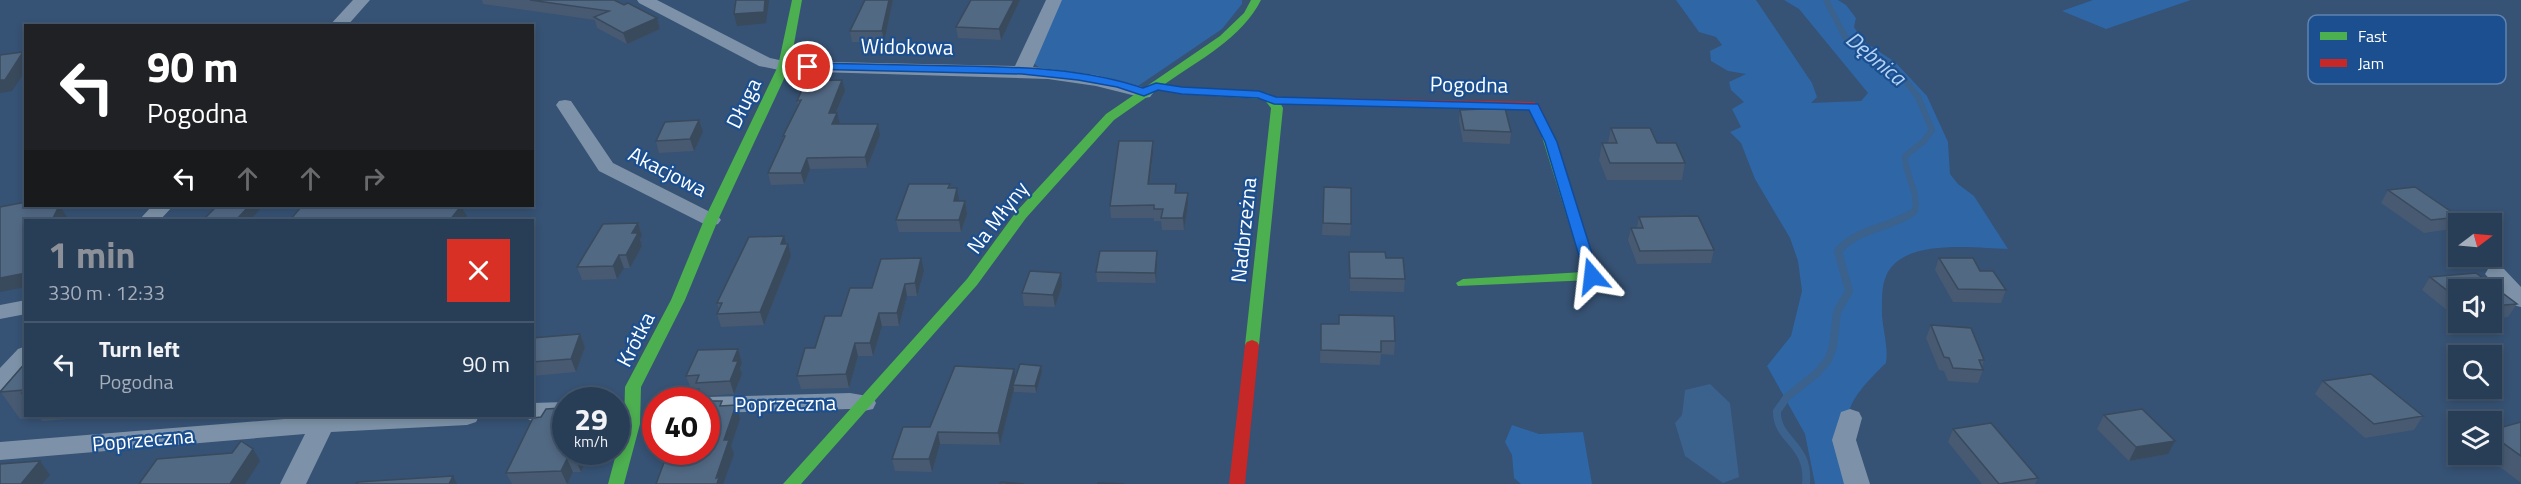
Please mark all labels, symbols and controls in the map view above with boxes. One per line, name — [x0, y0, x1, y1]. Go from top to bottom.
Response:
legend — [2308, 15, 2506, 84]
water label: Dębnica — [1838, 23, 1915, 95]
text: Fast — [2358, 24, 2387, 48]
street label: Widokowa — [860, 29, 954, 63]
text: 90 m — [147, 34, 239, 98]
pin — [782, 41, 833, 92]
icon: left — [48, 48, 126, 126]
icon: arrive — [791, 50, 824, 83]
text: Jam — [2358, 51, 2384, 75]
street label: Pogodna — [1430, 67, 1509, 101]
street label: Długa — [717, 72, 769, 134]
text: Pogodna — [147, 92, 248, 133]
street label: Akacjowa — [623, 138, 713, 205]
icon: left — [168, 162, 201, 195]
icon: ahead — [231, 162, 264, 195]
icon: ahead — [294, 162, 327, 195]
icon: right — [357, 162, 390, 195]
street label: Na Młyny — [958, 174, 1036, 260]
street label: Nadbrzeżna — [1222, 175, 1264, 284]
north arrow — [2448, 213, 2502, 267]
map controls — [2448, 213, 2502, 465]
text: 1 min — [48, 227, 135, 282]
button: close — [447, 239, 510, 302]
position arrow — [1560, 244, 1624, 308]
text: 330 m · 12:33 — [48, 277, 165, 308]
button: sound — [2448, 279, 2502, 333]
street label: Krótka — [608, 306, 663, 372]
text: Turn left — [99, 332, 180, 366]
button: search — [2448, 345, 2502, 399]
text: 90 m — [462, 347, 510, 381]
icon: left — [48, 348, 81, 381]
text: Pogodna — [99, 366, 174, 397]
street label: Poprzeczna — [734, 386, 837, 420]
speed limit sign: 40 — [642, 387, 720, 465]
text: 29 — [574, 396, 608, 442]
button: layers — [2448, 411, 2502, 465]
street label: Poprzeczna — [91, 419, 196, 459]
text: km/h — [574, 430, 608, 453]

